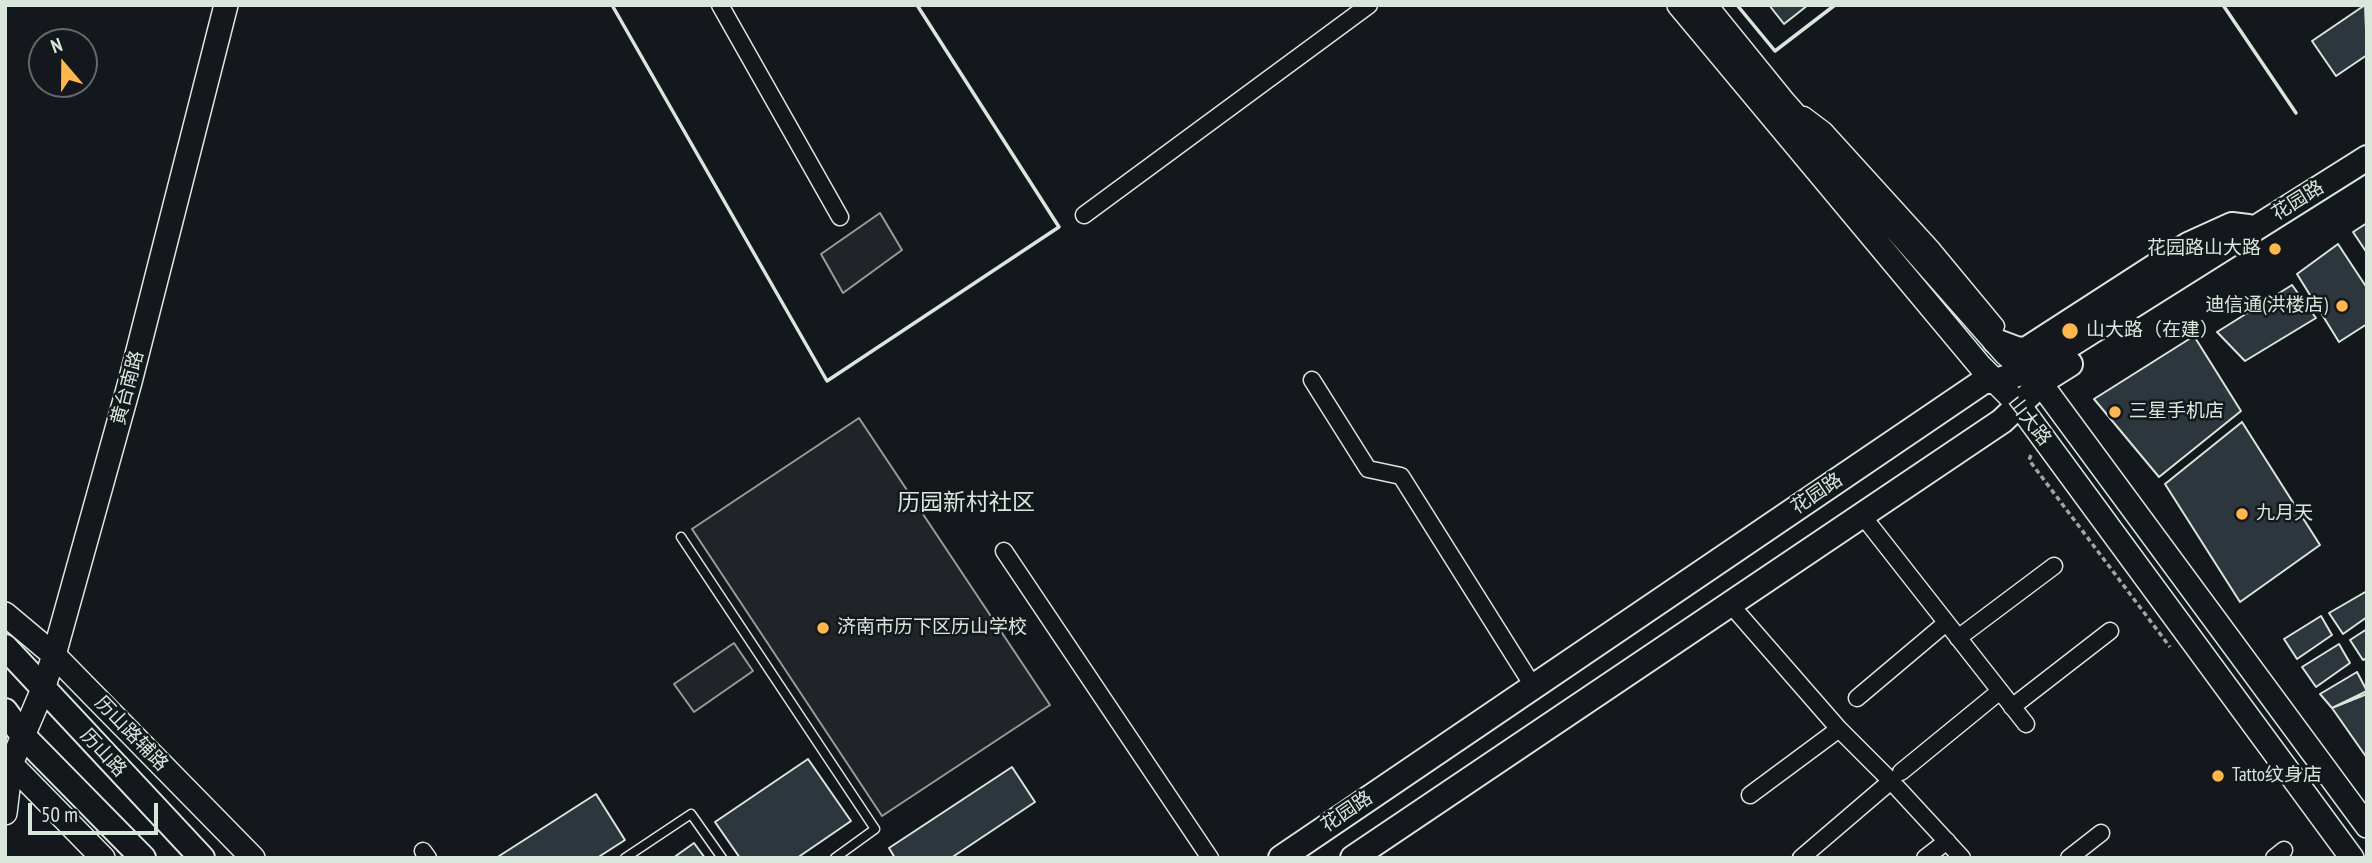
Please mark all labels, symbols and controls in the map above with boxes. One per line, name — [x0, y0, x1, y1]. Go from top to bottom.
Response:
north arrow — [28, 28, 98, 98]
text: N — [48, 32, 65, 58]
street label: 花园路 — [2268, 176, 2328, 226]
place label: 花园路山大路 — [2147, 238, 2261, 260]
marker: 花园路山大路 — [2267, 241, 2283, 257]
place label: 迪信通(洪楼店) — [2205, 295, 2328, 317]
marker: 迪信通(洪楼店) — [2334, 298, 2350, 314]
place label: 山大路（在建） — [2086, 320, 2219, 342]
marker: 山大路（在建） — [2060, 321, 2080, 341]
street label: 黄台南路 — [107, 348, 149, 428]
street label: 山大路 — [2002, 392, 2056, 450]
place label: 三星手机店 — [2129, 401, 2224, 423]
marker: 三星手机店 — [2107, 404, 2123, 420]
street label: 花园路 — [1787, 469, 1847, 519]
district label: 历园新村社区 — [897, 489, 1035, 517]
place label: 九月天 — [2256, 503, 2313, 525]
marker: 九月天 — [2234, 506, 2250, 522]
place label: 济南市历下区历山学校 — [837, 617, 1027, 639]
marker: 济南市历下区历山学校 — [815, 620, 831, 636]
street label: 历山路辅路 — [90, 692, 172, 776]
street label: 历山路 — [75, 724, 131, 782]
place label: Tatto纹身店 — [2232, 765, 2322, 787]
marker: Tatto纹身店 — [2210, 768, 2226, 784]
street label: 花园路 — [1317, 787, 1377, 837]
scale bar — [32, 790, 161, 834]
text: 50 m — [41, 801, 78, 828]

